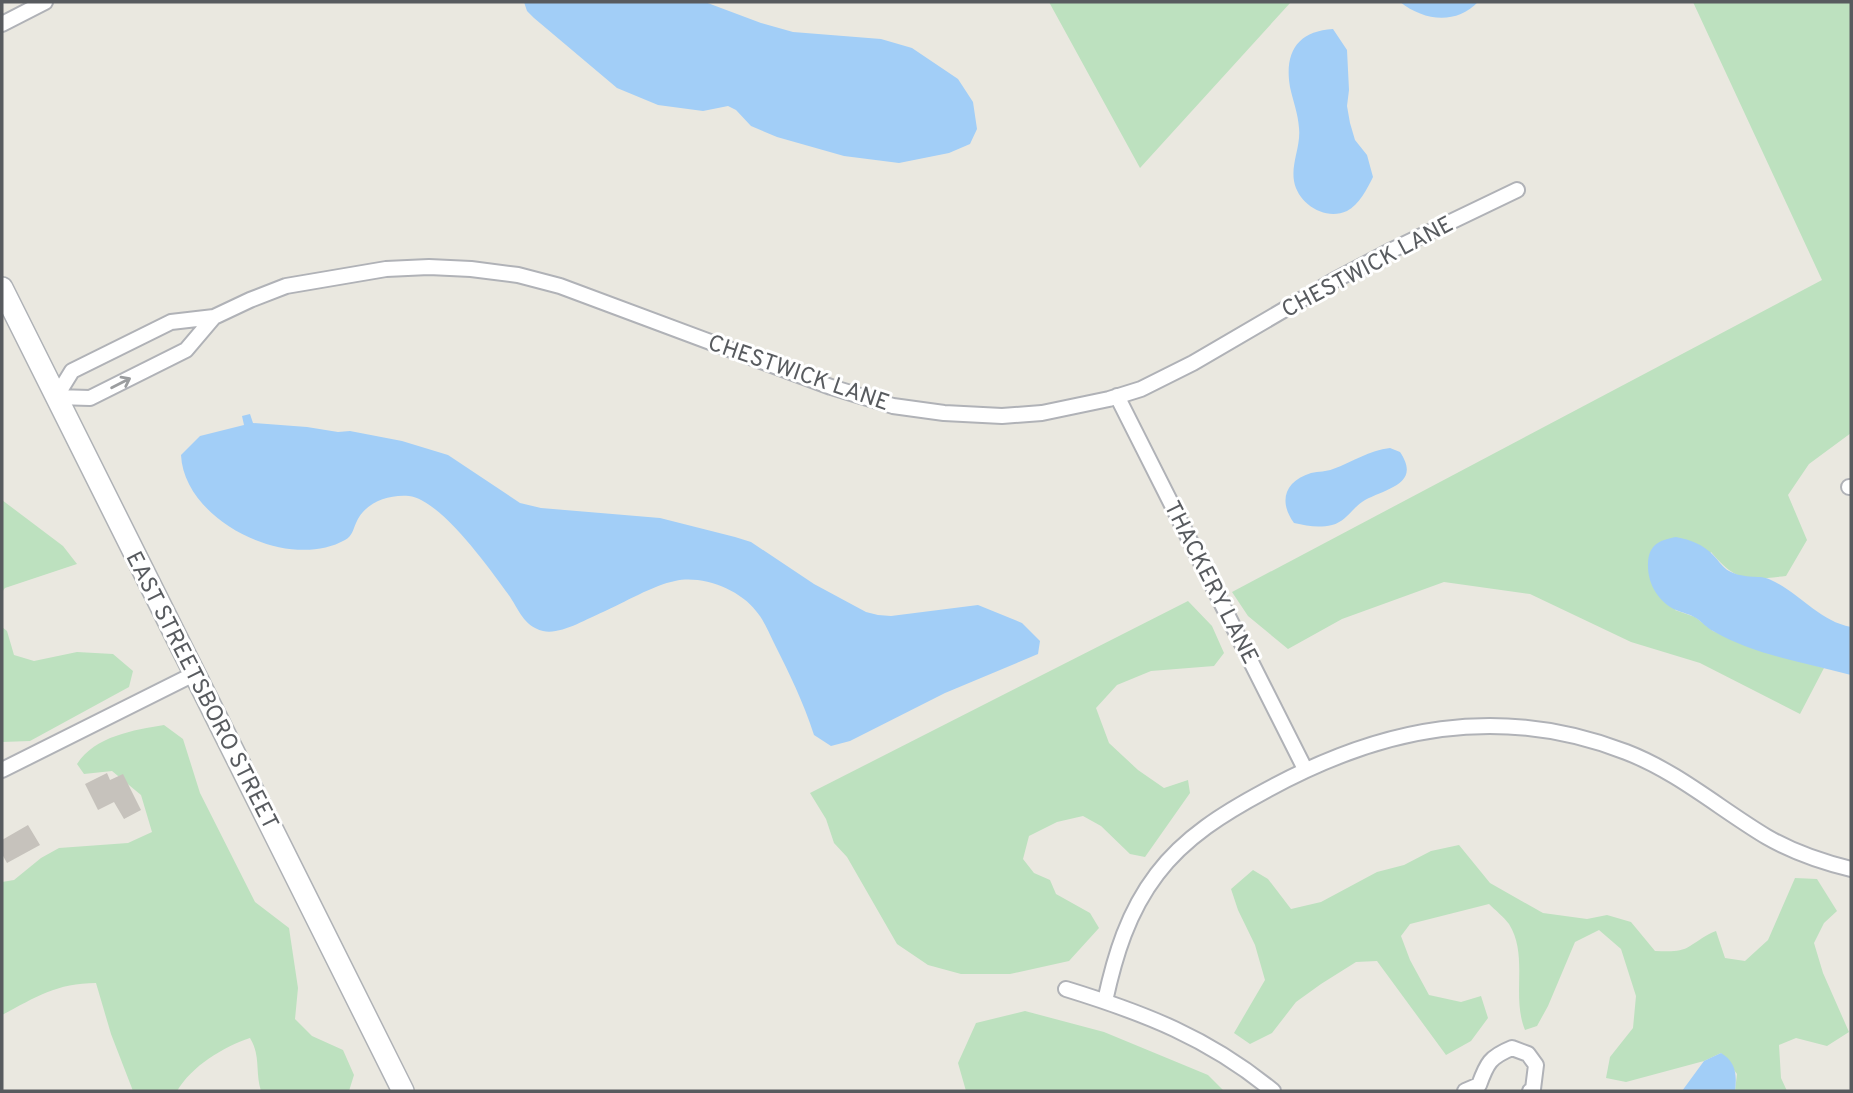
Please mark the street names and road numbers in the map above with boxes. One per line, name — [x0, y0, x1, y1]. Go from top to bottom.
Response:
street label: CHESTWICK LANE — [1277, 211, 1459, 326]
street label: CHESTWICK LANE — [704, 330, 893, 419]
street label: THACKERY LANE — [1156, 497, 1263, 670]
street label: EAST STREETSBORO STREET — [118, 547, 284, 835]

